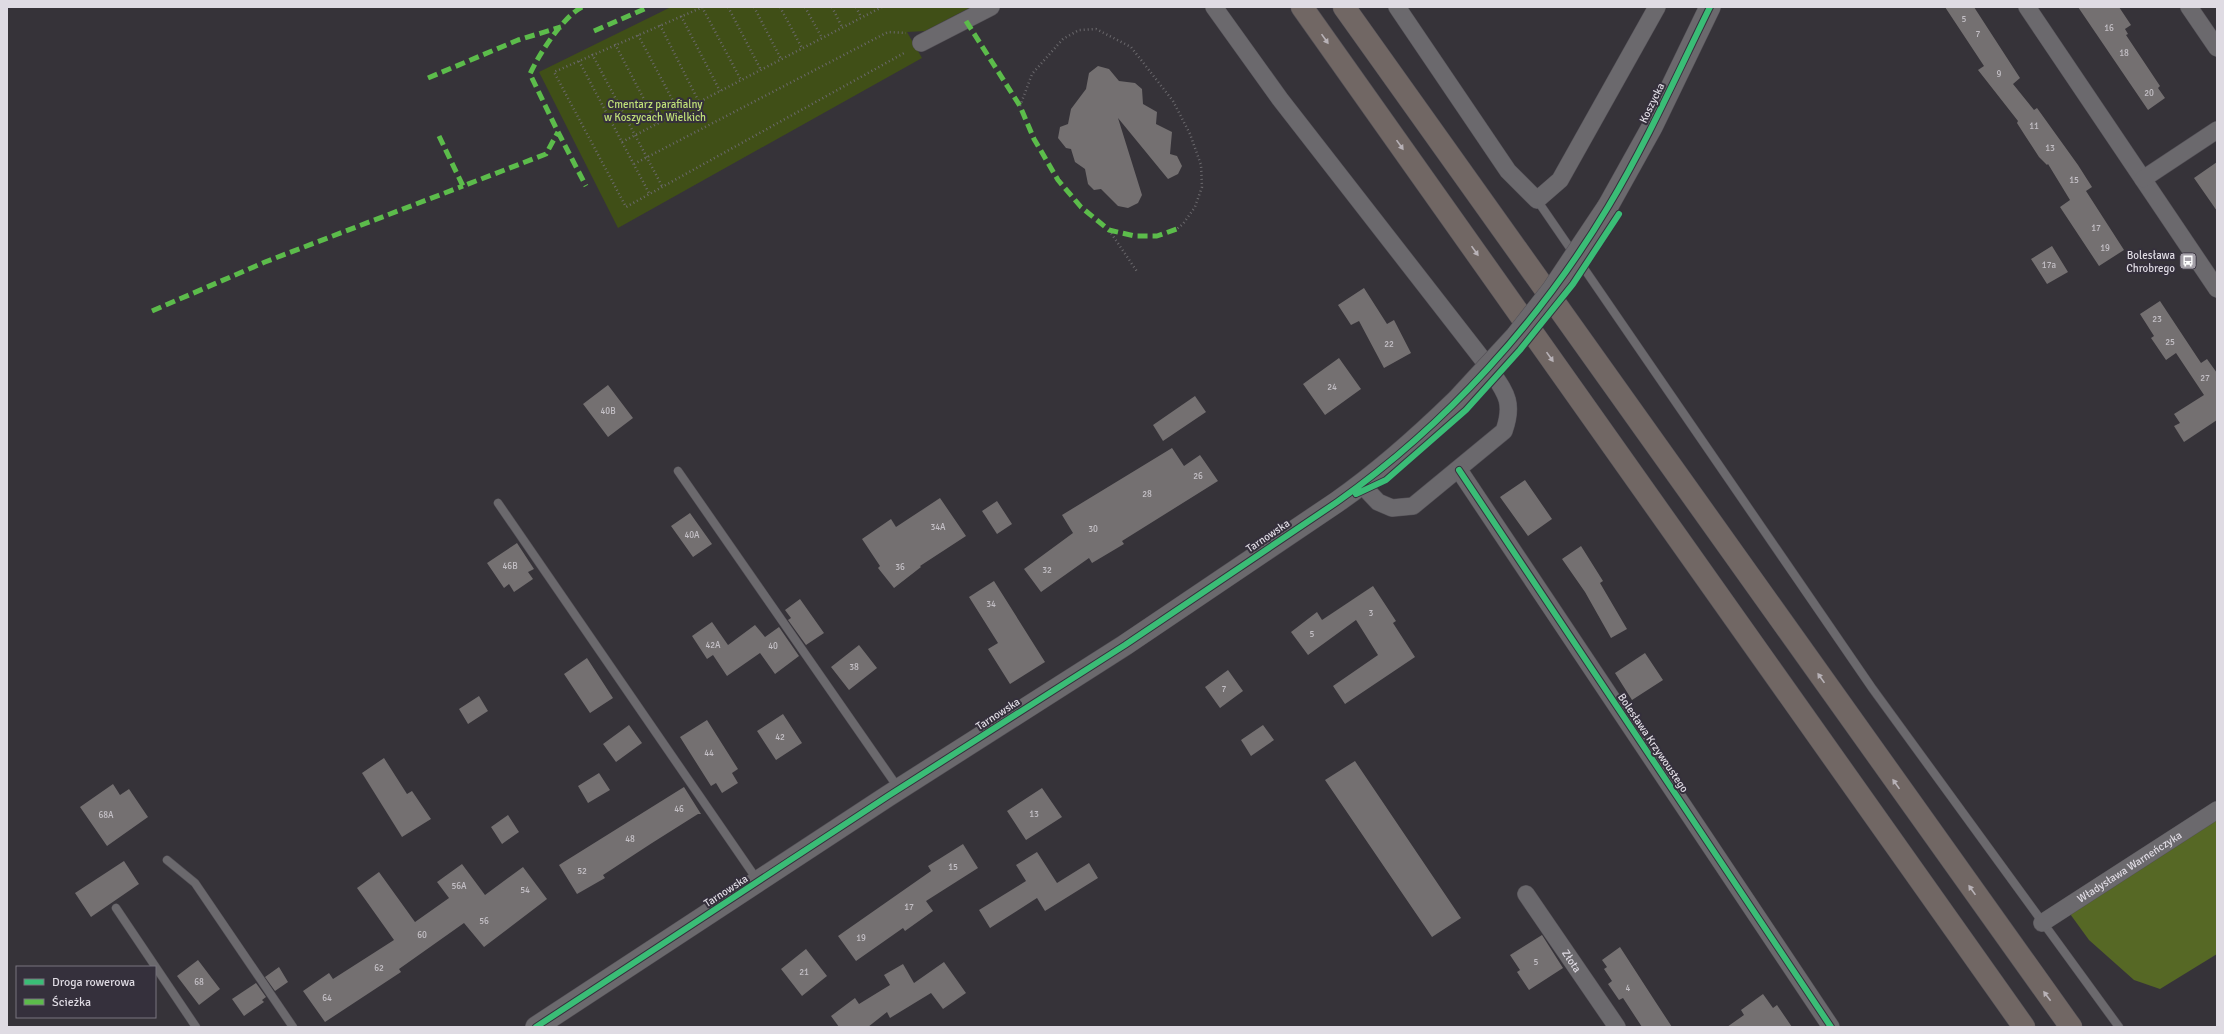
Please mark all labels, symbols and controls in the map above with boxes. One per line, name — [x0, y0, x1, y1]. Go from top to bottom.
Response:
house number: 5 — [1962, 14, 1967, 25]
house number: 16 — [2104, 23, 2114, 34]
house number: 7 — [1976, 29, 1981, 40]
one-way arrow — [1321, 34, 1329, 44]
house number: 18 — [2119, 48, 2129, 59]
house number: 9 — [1997, 69, 2002, 80]
street label: Koszycka — [1637, 80, 1667, 125]
house number: 20 — [2144, 88, 2154, 99]
park label: Cmentarz parafialny w Koszycach Wielkich — [604, 98, 706, 124]
house number: 11 — [2029, 121, 2039, 132]
one-way arrow — [1396, 140, 1404, 150]
house number: 13 — [2045, 143, 2055, 154]
house number: 15 — [2069, 175, 2079, 186]
house number: 17 — [2091, 223, 2101, 234]
house number: 19 — [2100, 243, 2110, 254]
one-way arrow — [1471, 246, 1479, 256]
place label: Bolesława Chrobrego — [2126, 249, 2175, 275]
bus stop icon: Bolesława Chrobrego — [2178, 251, 2198, 271]
house number: 17a — [2042, 260, 2057, 271]
house number: 23 — [2152, 314, 2162, 325]
house number: 25 — [2165, 337, 2175, 348]
house number: 22 — [1384, 339, 1394, 350]
one-way arrow — [1546, 352, 1554, 363]
house number: 27 — [2200, 373, 2210, 384]
house number: 24 — [1327, 382, 1337, 393]
house number: 40B — [600, 406, 616, 417]
house number: 26 — [1193, 471, 1203, 482]
house number: 28 — [1142, 489, 1152, 500]
street label: Tarnowska — [1244, 516, 1293, 555]
house number: 34A — [930, 522, 946, 533]
house number: 30 — [1088, 524, 1098, 535]
house number: 40A — [684, 530, 700, 541]
house number: 46B — [502, 561, 518, 572]
house number: 36 — [895, 562, 905, 573]
house number: 32 — [1042, 565, 1052, 576]
house number: 34 — [986, 599, 996, 610]
house number: 3 — [1369, 608, 1374, 619]
house number: 5 — [1310, 629, 1315, 640]
house number: 42A — [705, 640, 721, 651]
house number: 40 — [768, 641, 778, 652]
house number: 38 — [849, 662, 859, 673]
one-way arrow — [1817, 673, 1825, 683]
house number: 7 — [1222, 684, 1227, 695]
street label: Bolesława Krzywoustego — [1615, 691, 1691, 795]
street label: Tarnowska — [974, 695, 1023, 733]
house number: 42 — [775, 732, 785, 743]
house number: 44 — [704, 748, 714, 759]
one-way arrow — [1893, 779, 1901, 789]
house number: 46 — [674, 804, 684, 815]
house number: 13 — [1029, 809, 1039, 820]
house number: 68A — [98, 810, 114, 821]
street label: Władysława Warneńczyka — [2075, 828, 2184, 905]
house number: 48 — [625, 834, 635, 845]
house number: 15 — [948, 862, 958, 873]
house number: 52 — [577, 866, 587, 877]
street label: Tarnowska — [702, 872, 751, 910]
house number: 56A — [451, 881, 467, 892]
house number: 54 — [520, 885, 530, 896]
one-way arrow — [1968, 885, 1976, 895]
house number: 17 — [904, 902, 914, 913]
house number: 56 — [479, 916, 489, 927]
house number: 60 — [417, 930, 427, 941]
house number: 19 — [856, 933, 866, 944]
street label: Złota — [1559, 947, 1584, 975]
house number: 5 — [1534, 957, 1539, 968]
house number: 62 — [374, 963, 384, 974]
legend — [16, 966, 156, 1018]
house number: 21 — [799, 967, 809, 978]
text: Droga rowerowa — [52, 975, 135, 990]
house number: 68 — [194, 977, 204, 988]
house number: 4 — [1626, 983, 1631, 994]
one-way arrow — [2043, 990, 2051, 1001]
house number: 64 — [322, 993, 332, 1004]
text: Ścieżka — [52, 995, 91, 1010]

